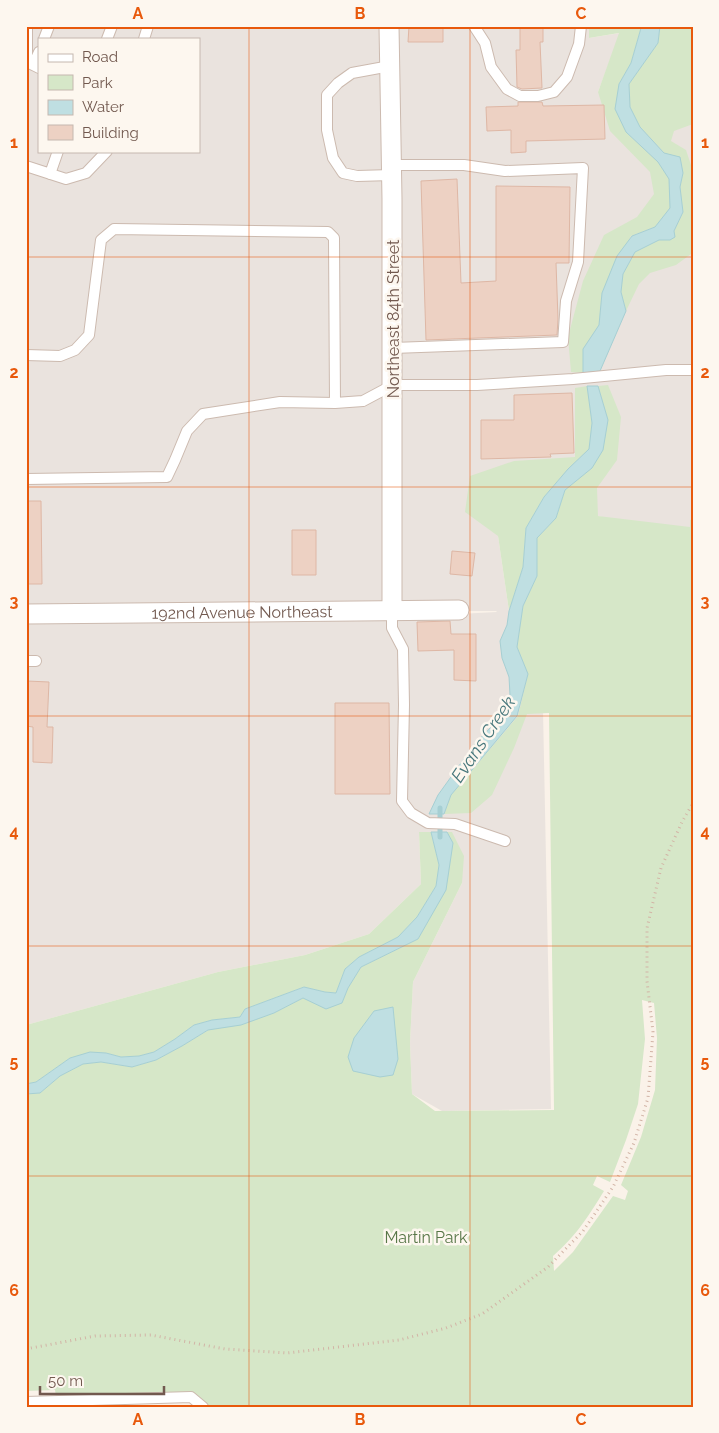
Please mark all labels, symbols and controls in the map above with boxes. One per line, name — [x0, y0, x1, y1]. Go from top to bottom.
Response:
text: A — [133, 4, 144, 23]
text: B — [355, 4, 366, 23]
text: C — [576, 4, 587, 23]
legend — [38, 38, 200, 152]
text: Road — [82, 48, 118, 66]
text: Park — [82, 74, 113, 92]
text: Water — [82, 98, 125, 116]
text: Building — [82, 124, 139, 142]
text: 1 — [10, 133, 18, 152]
text: 1 — [701, 133, 709, 152]
street label: Northeast 84th Street — [384, 239, 403, 398]
text: 2 — [9, 363, 19, 382]
text: 2 — [700, 363, 710, 382]
text: 3 — [10, 592, 19, 611]
text: 3 — [701, 592, 710, 611]
street label: 192nd Avenue Northeast — [151, 602, 333, 622]
water label: Evans Creek — [447, 692, 520, 786]
text: 4 — [9, 822, 19, 841]
text: 4 — [700, 822, 710, 841]
text: 5 — [10, 1052, 19, 1071]
text: 5 — [701, 1052, 710, 1071]
park label: Martin Park — [384, 1228, 468, 1247]
text: 6 — [9, 1281, 19, 1300]
text: 6 — [700, 1281, 710, 1300]
scale bar — [40, 1363, 164, 1395]
text: 50 m — [48, 1372, 83, 1390]
text: A — [133, 1410, 144, 1429]
text: B — [355, 1410, 366, 1429]
text: C — [576, 1410, 587, 1429]

